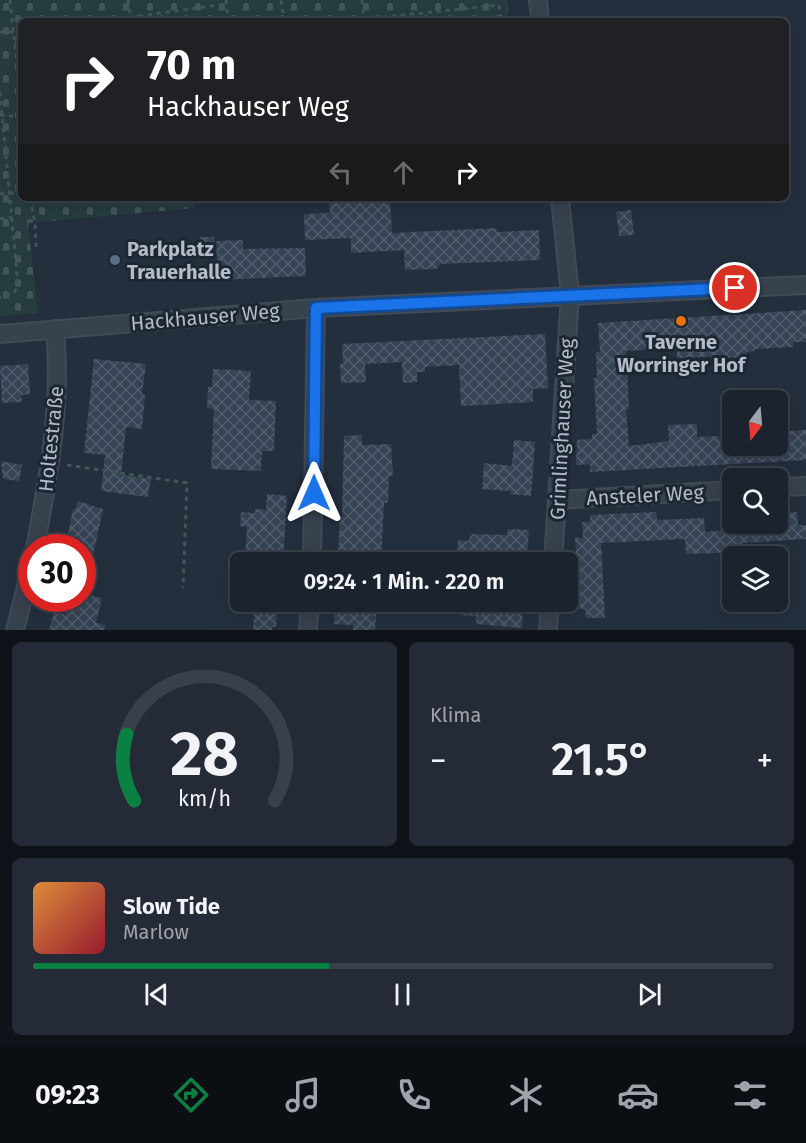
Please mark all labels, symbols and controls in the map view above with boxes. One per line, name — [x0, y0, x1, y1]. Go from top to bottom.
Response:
text: 70 m — [147, 40, 236, 90]
icon: right — [48, 42, 126, 120]
text: Hackhauser Weg — [147, 91, 349, 123]
icon: left — [324, 156, 357, 189]
icon: ahead — [387, 156, 420, 189]
icon: right — [450, 156, 483, 189]
place label: Parkplatz Trauerhalle — [127, 237, 231, 284]
marker: Parkplatz Trauerhalle — [108, 253, 122, 267]
pin — [709, 262, 760, 313]
icon: arrive — [718, 271, 751, 304]
street label: Hackhauser Weg — [130, 298, 281, 335]
marker: Taverne Worringer Hof — [674, 314, 688, 328]
place label: Taverne Worringer Hof — [617, 330, 747, 377]
street label: Grimlinghauser Weg — [545, 337, 579, 520]
street label: Holtestraße — [34, 385, 68, 493]
north arrow — [722, 390, 788, 456]
map controls — [722, 390, 788, 612]
position arrow — [282, 461, 346, 525]
button: search — [722, 468, 788, 534]
street label: Ansteler Weg — [586, 480, 705, 510]
speed limit sign: 30 — [18, 534, 96, 612]
button: layers — [722, 546, 788, 612]
text: 09:24 · 1 Min. · 220 m — [303, 568, 505, 595]
text: Klima — [430, 703, 481, 727]
text: 28 — [170, 717, 239, 792]
text: 21.5° — [551, 733, 652, 787]
text: − — [430, 741, 447, 781]
text: + — [757, 741, 773, 781]
text: km/h — [178, 786, 231, 812]
text: Slow Tide — [123, 893, 220, 920]
text: Marlow — [123, 920, 189, 944]
icon: previous — [140, 978, 173, 1011]
icon: pause — [386, 978, 419, 1011]
icon: next — [633, 978, 666, 1011]
icon: directions — [170, 1074, 212, 1116]
icon: music — [282, 1074, 324, 1116]
icon: phone — [393, 1074, 435, 1116]
icon: climate — [505, 1074, 547, 1116]
icon: car — [617, 1074, 659, 1116]
icon: filters — [729, 1074, 771, 1116]
text: 09:23 — [35, 1079, 100, 1111]

